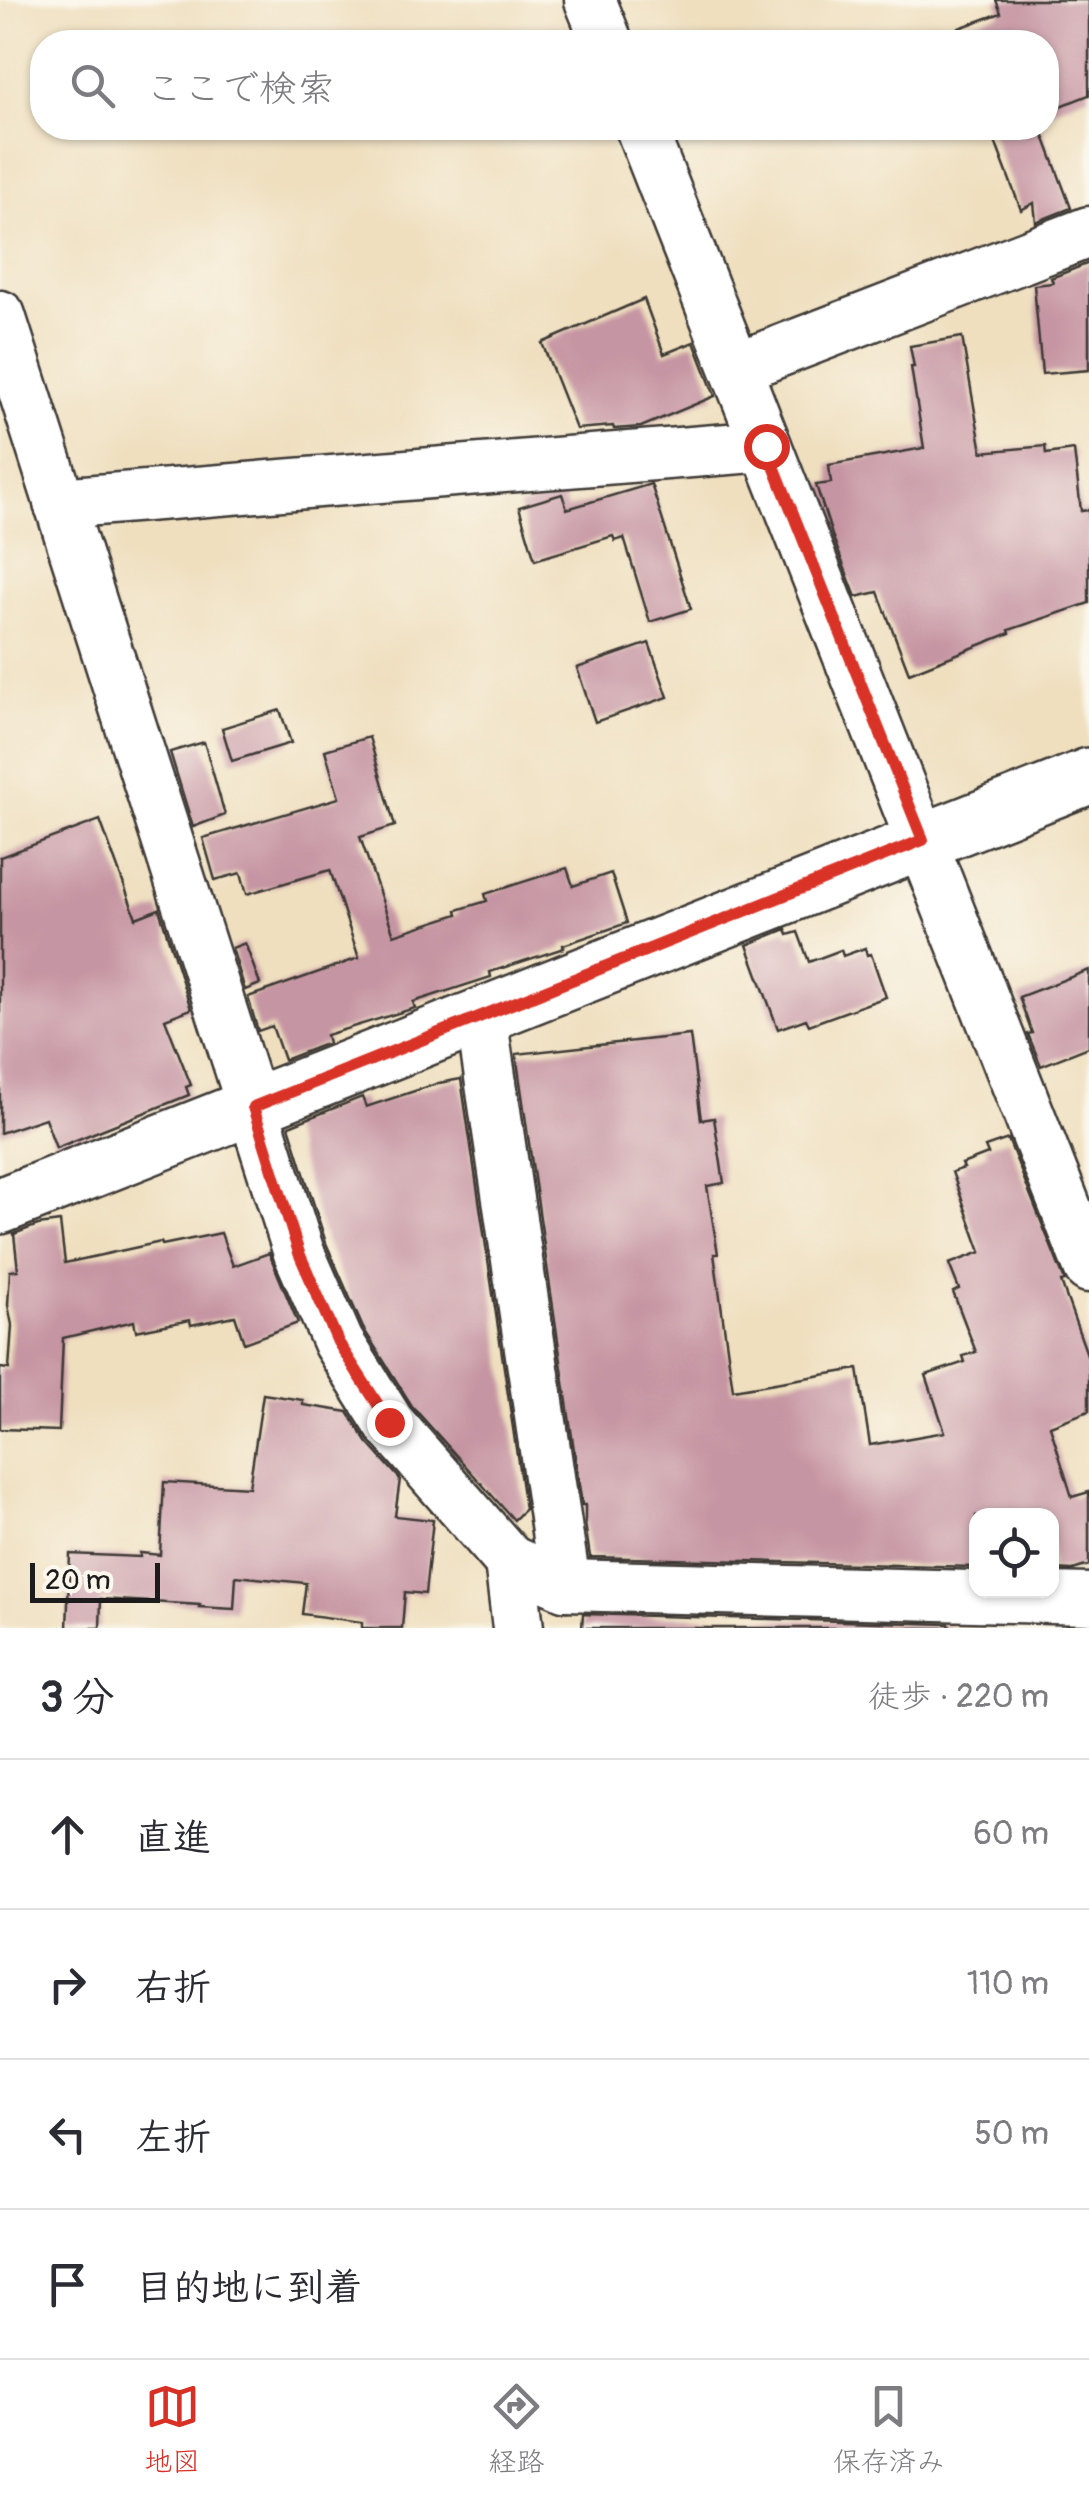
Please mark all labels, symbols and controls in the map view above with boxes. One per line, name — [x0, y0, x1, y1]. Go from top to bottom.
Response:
search box — [30, 30, 1059, 140]
icon: search — [65, 58, 120, 113]
text: ここで検索 — [145, 65, 335, 113]
route start — [744, 424, 790, 470]
route end — [367, 1400, 413, 1446]
map controls — [969, 1508, 1059, 1598]
button: locate — [969, 1508, 1059, 1598]
scale bar — [30, 1558, 160, 1602]
text: 20 m — [45, 1563, 111, 1598]
text: 3 分 — [40, 1672, 115, 1724]
text: 徒歩 · 220 m — [868, 1677, 1049, 1717]
icon: ahead — [40, 1807, 95, 1862]
text: 直進 — [135, 1814, 211, 1862]
text: 60 m — [973, 1814, 1049, 1854]
icon: right — [40, 1957, 95, 2012]
text: 右折 — [135, 1964, 211, 2012]
text: 110 m — [967, 1964, 1049, 2004]
icon: left — [40, 2107, 95, 2162]
text: 左折 — [135, 2114, 211, 2162]
text: 50 m — [974, 2114, 1049, 2154]
icon: arrive — [40, 2257, 95, 2312]
text: 目的地に到着 — [135, 2264, 363, 2312]
tab: 地図 — [144, 2379, 200, 2480]
tab: 経路 — [488, 2379, 545, 2480]
tab: 保存済み — [833, 2379, 945, 2480]

